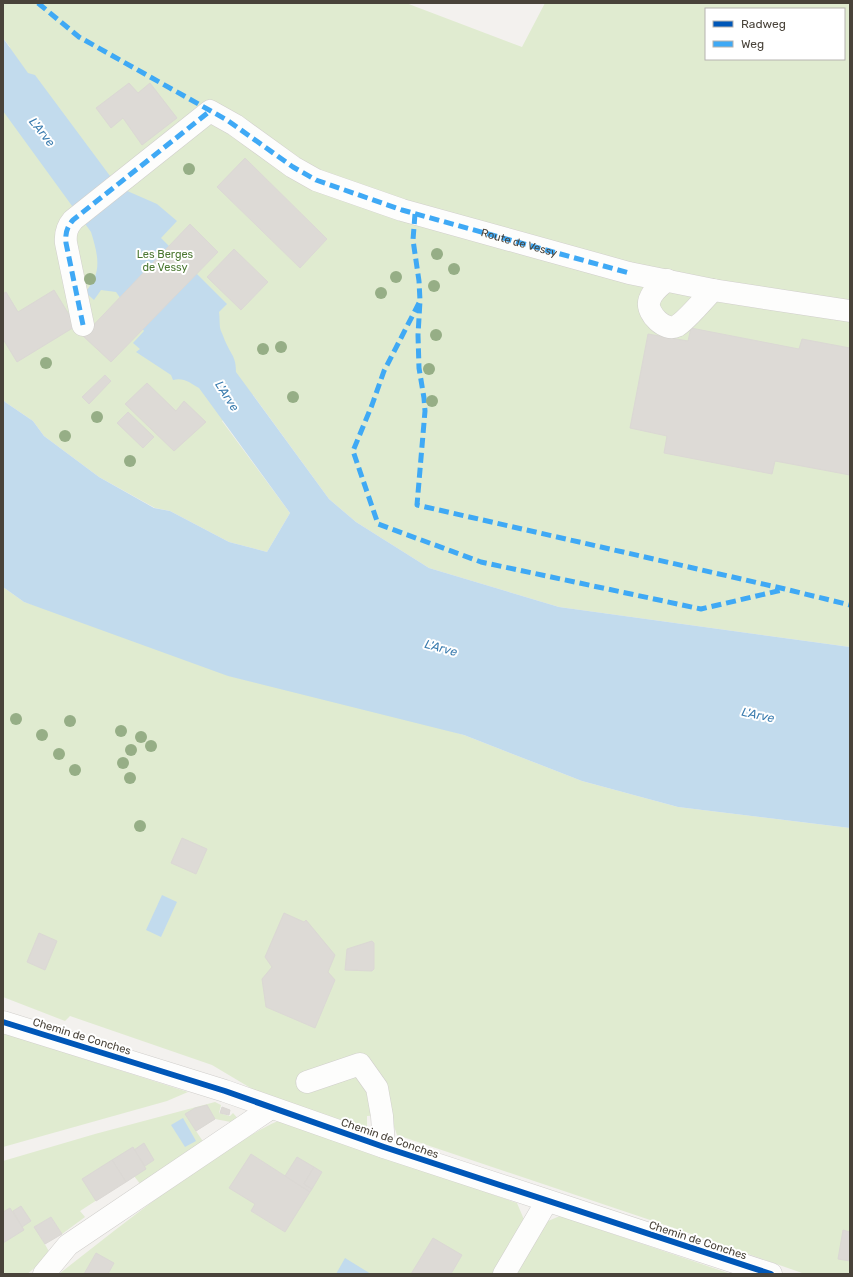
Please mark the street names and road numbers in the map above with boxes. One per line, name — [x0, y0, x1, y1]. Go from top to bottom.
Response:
street label: Route de Vessy — [479, 226, 558, 260]
street label: Chemin de Conches — [31, 1015, 133, 1058]
street label: Chemin de Conches — [339, 1116, 441, 1161]
street label: Chemin de Conches — [647, 1218, 749, 1263]

